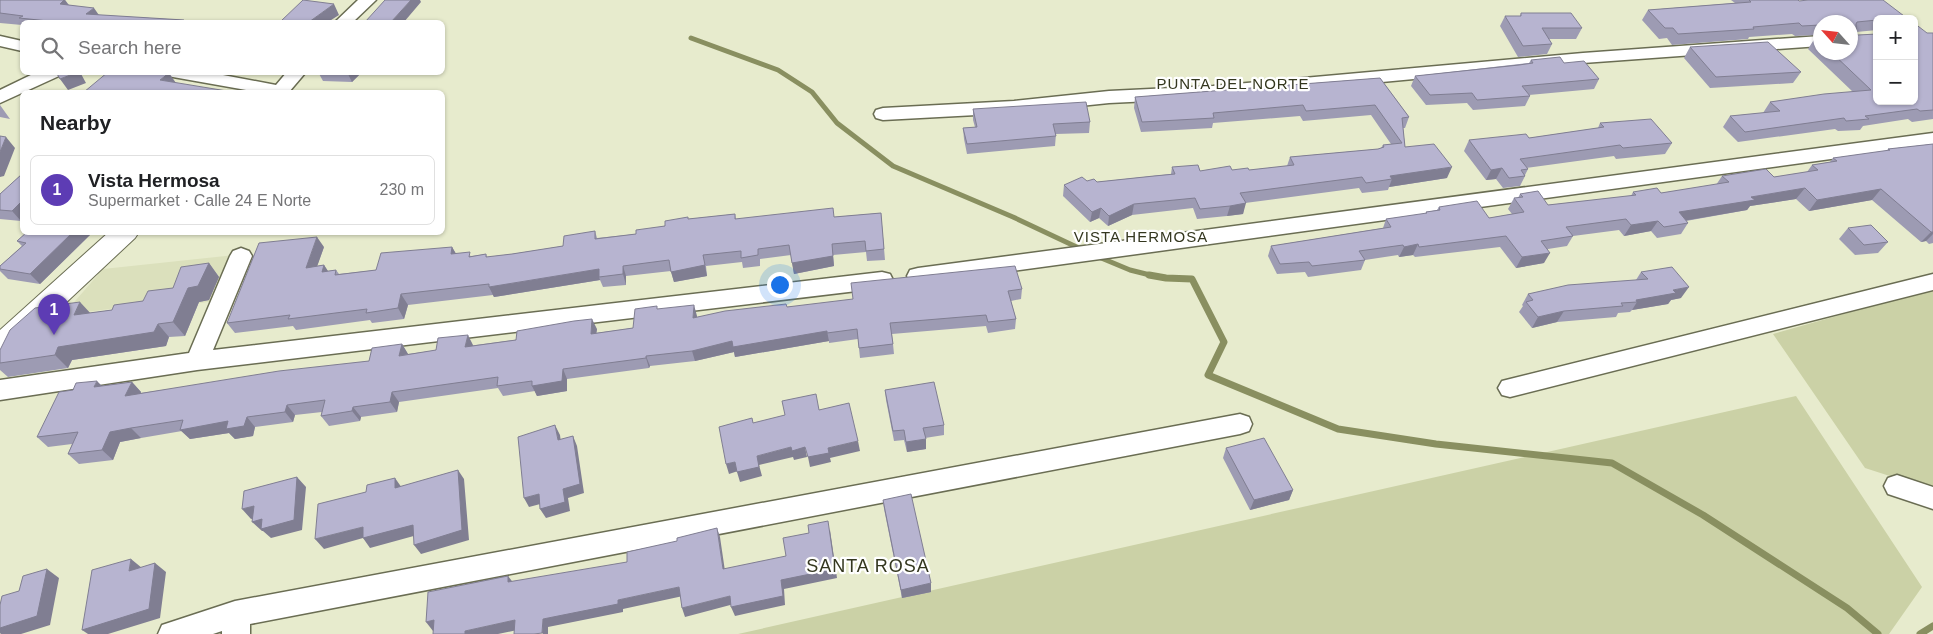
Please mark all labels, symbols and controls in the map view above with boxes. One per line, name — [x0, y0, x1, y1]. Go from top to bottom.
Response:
north arrow — [1813, 15, 1858, 60]
map controls — [1873, 15, 1918, 105]
button: + — [1873, 15, 1918, 60]
search box — [20, 20, 445, 75]
icon: search — [38, 34, 66, 62]
text: Search here — [78, 37, 182, 58]
button: − — [1873, 60, 1918, 105]
district label: PUNTA DEL NORTE — [1156, 75, 1310, 92]
text: Nearby — [40, 111, 111, 134]
text: Vista Hermosa — [88, 170, 220, 191]
text: 1 — [53, 181, 61, 198]
text: 230 m — [380, 181, 424, 198]
text: Supermarket · Calle 24 E Norte — [88, 192, 311, 209]
district label: VISTA HERMOSA — [1074, 228, 1208, 245]
your location — [767, 272, 793, 298]
pin: 1 — [38, 294, 70, 335]
district label: SANTA ROSA — [806, 556, 930, 576]

